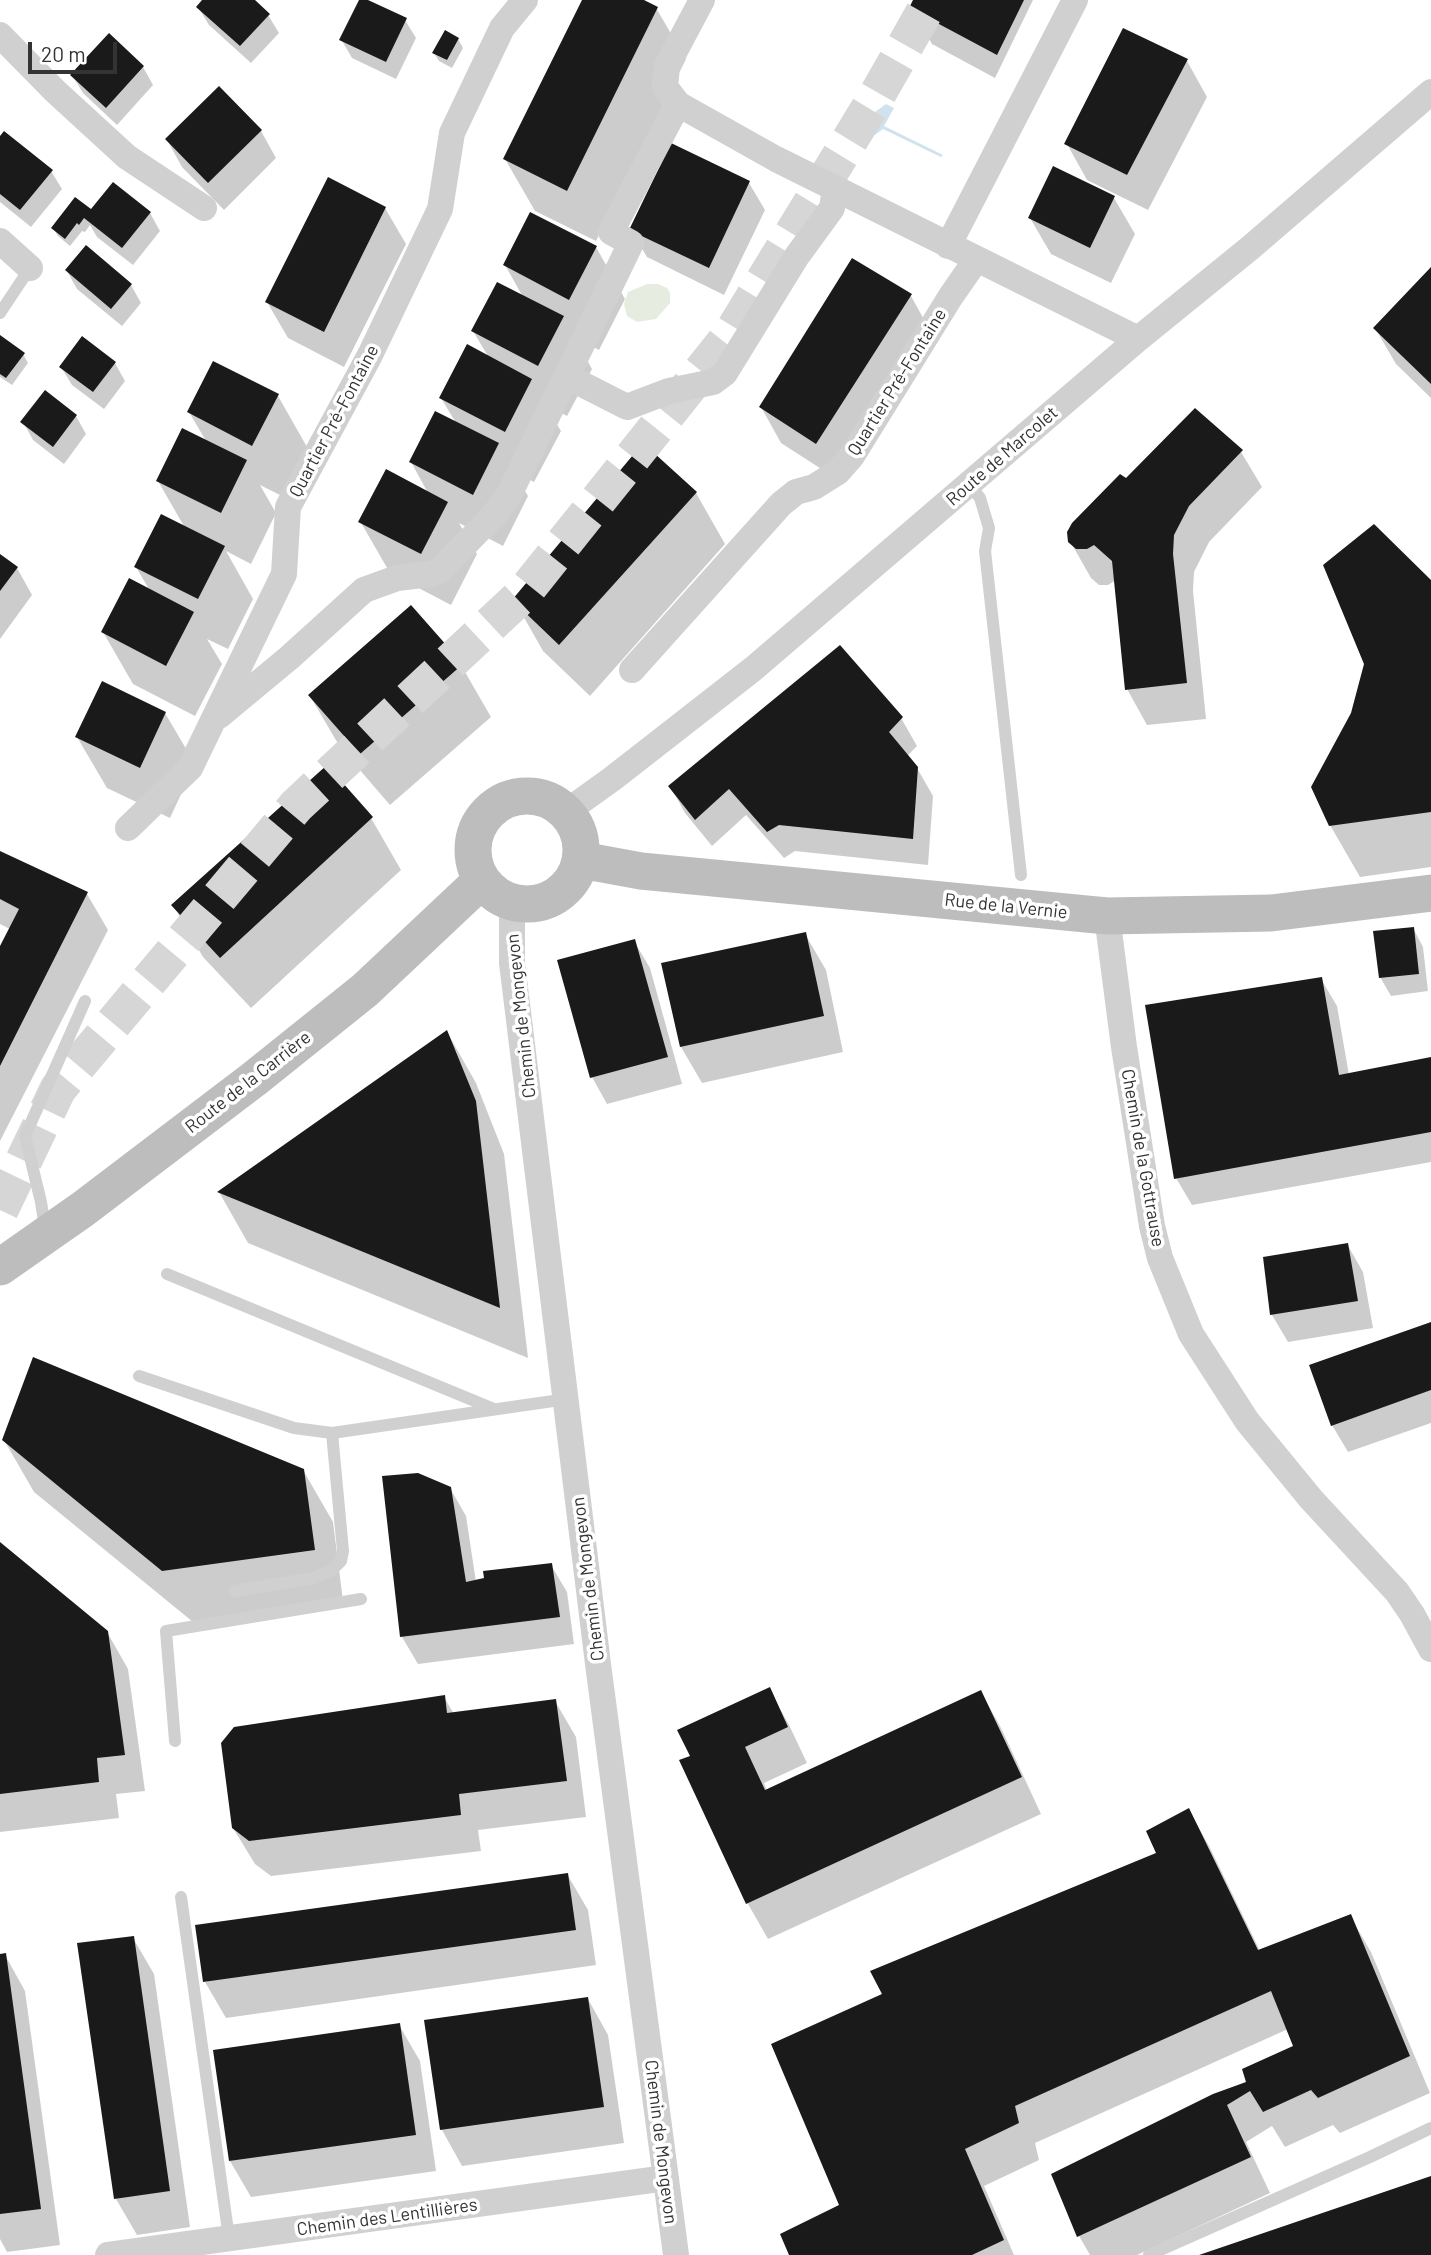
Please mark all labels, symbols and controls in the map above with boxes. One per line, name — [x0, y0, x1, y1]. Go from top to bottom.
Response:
scale bar — [32, 28, 121, 72]
text: 20 m — [41, 41, 86, 66]
street label: Quartier Pré-Fontaine — [843, 305, 951, 459]
street label: Quartier Pré-Fontaine — [285, 341, 383, 501]
street label: Route de Marcolet — [942, 402, 1062, 510]
street label: Rue de la Vernie — [943, 889, 1069, 923]
street label: Chemin de Mongevon — [502, 933, 540, 1099]
street label: Route de la Carrière — [181, 1026, 315, 1138]
street label: Chemin de la Gottrause — [1117, 1067, 1169, 1249]
street label: Chemin de Mongevon — [567, 1496, 609, 1662]
street label: Chemin de Mongevon — [640, 2059, 682, 2225]
street label: Chemin des Lentillières — [295, 2194, 479, 2240]

